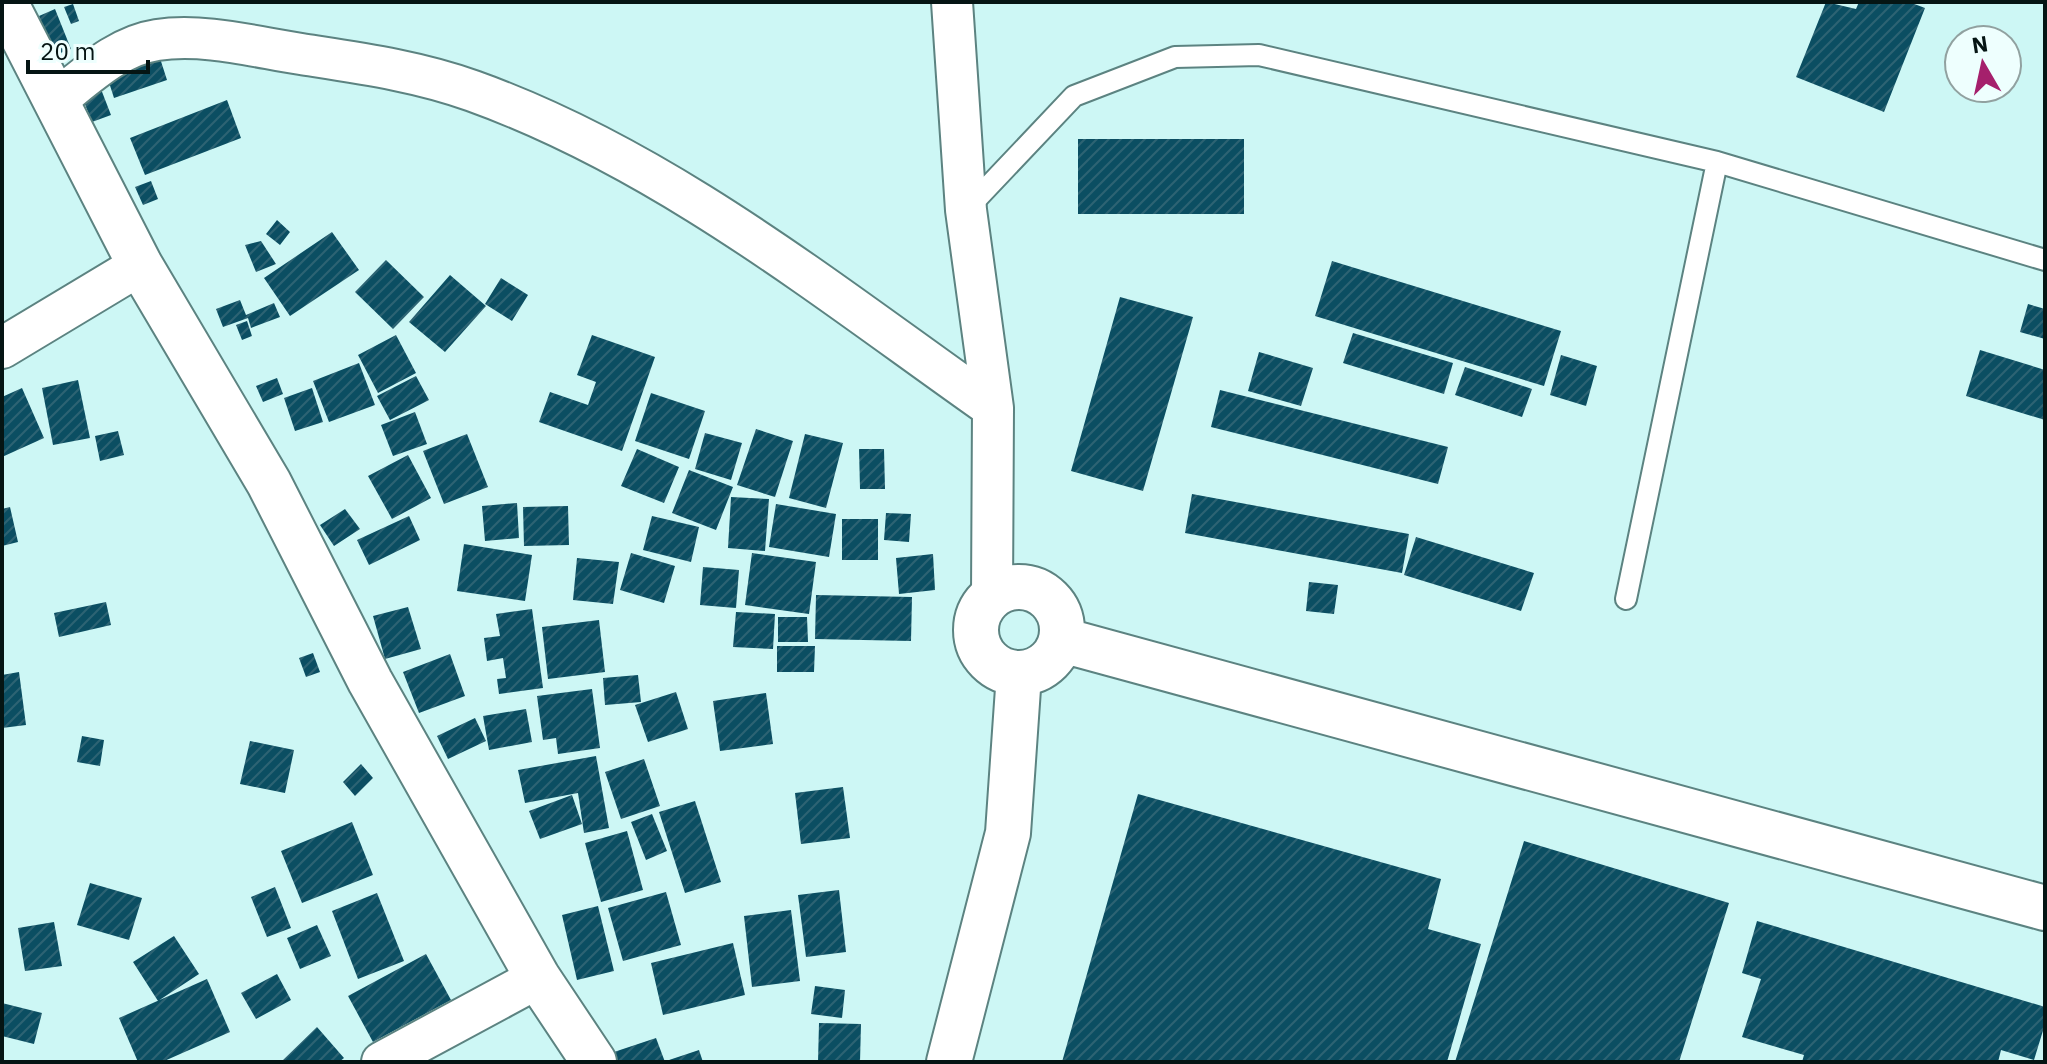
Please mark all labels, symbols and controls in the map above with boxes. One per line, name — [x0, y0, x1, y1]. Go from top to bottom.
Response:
scale bar — [28, 24, 148, 74]
north arrow — [1943, 24, 2023, 104]
text: N — [1970, 28, 1990, 59]
text: 20 m — [40, 35, 95, 67]

